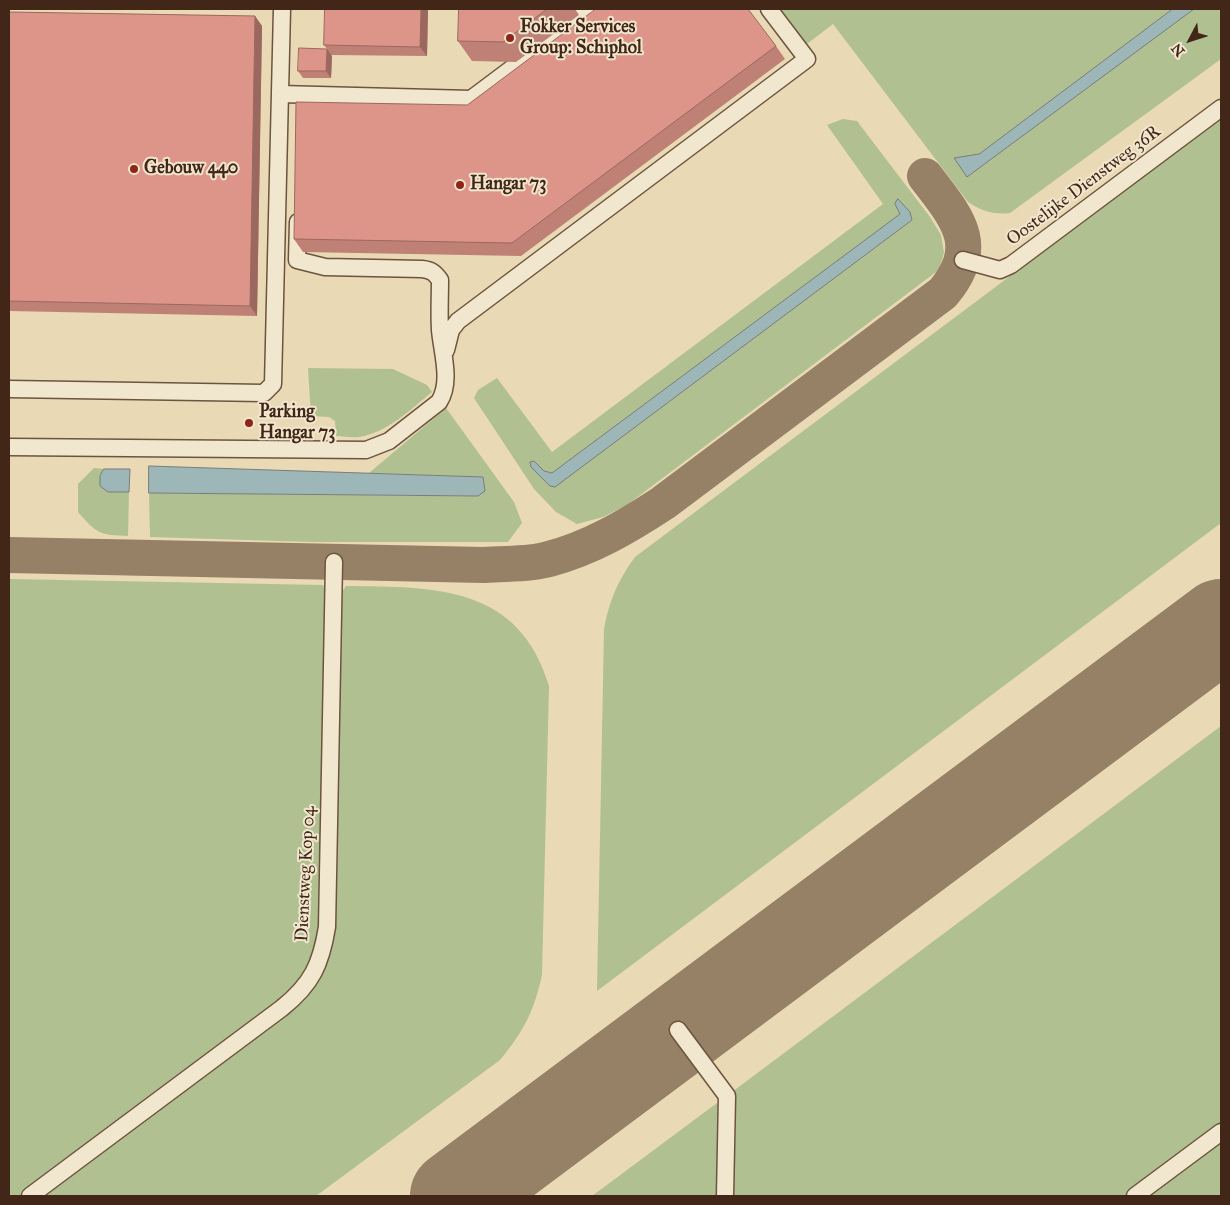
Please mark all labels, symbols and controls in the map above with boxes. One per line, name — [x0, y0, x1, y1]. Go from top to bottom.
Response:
north arrow — [1165, 15, 1215, 65]
place label: Fokker Services Group: Schiphol — [520, 17, 642, 59]
marker: Fokker Services Group: Schiphol — [504, 32, 516, 44]
text: N — [1168, 40, 1188, 60]
street label: Oostelijke Dienstweg 36R — [1003, 121, 1165, 251]
place label: Gebouw 440 — [144, 158, 238, 180]
marker: Gebouw 440 — [128, 163, 140, 175]
place label: Hangar 73 — [470, 174, 546, 196]
marker: Hangar 73 — [454, 179, 466, 191]
place label: Parking Hangar 73 — [259, 402, 335, 444]
marker: Parking Hangar 73 — [243, 417, 255, 429]
street label: Dienstweg Kop 04 — [292, 806, 320, 942]

